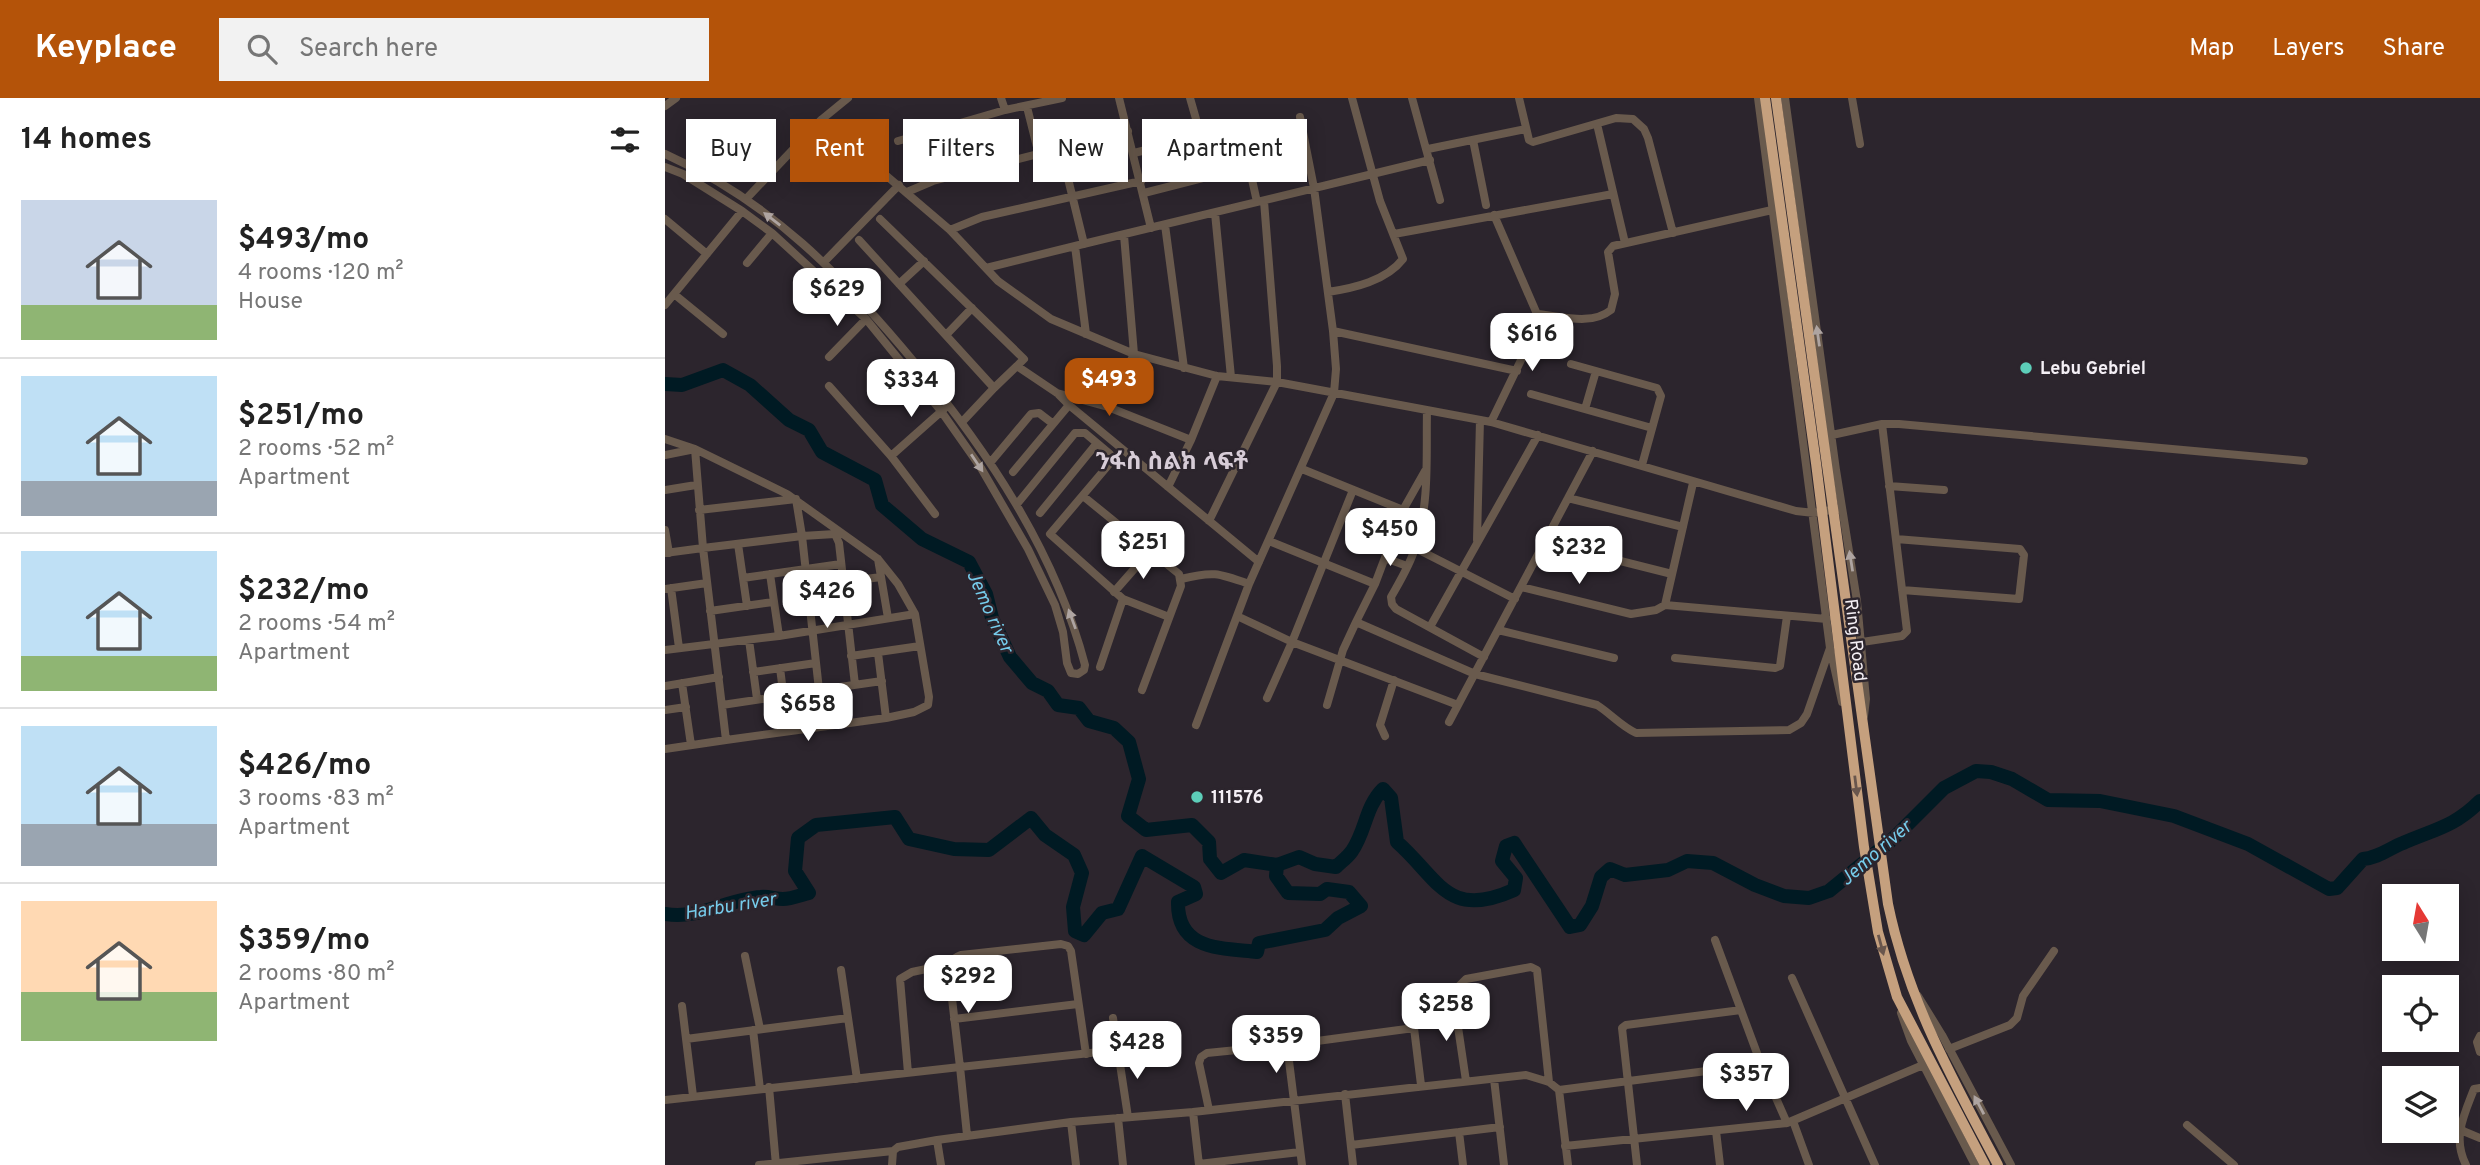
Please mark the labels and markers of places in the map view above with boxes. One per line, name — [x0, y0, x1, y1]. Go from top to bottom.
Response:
pin: $629 — [796, 268, 878, 328]
pin: $616 — [1491, 314, 1573, 373]
pin: $493 — [1068, 358, 1150, 418]
place label: Lebu Gebriel — [2040, 358, 2146, 381]
pin: $334 — [870, 360, 952, 419]
marker: Lebu Gebriel — [2018, 360, 2034, 376]
pin: $450 — [1349, 508, 1431, 568]
pin: $251 — [1102, 522, 1184, 581]
pin: $232 — [1538, 526, 1620, 586]
pin: $426 — [786, 570, 868, 630]
pin: $658 — [767, 684, 849, 743]
place label: 111576 — [1211, 787, 1263, 810]
marker: 111576 — [1189, 789, 1205, 805]
pin: $292 — [927, 956, 1009, 1015]
pin: $258 — [1405, 984, 1487, 1043]
pin: $359 — [1235, 1016, 1317, 1075]
pin: $428 — [1096, 1021, 1178, 1081]
pin: $357 — [1705, 1054, 1787, 1113]

